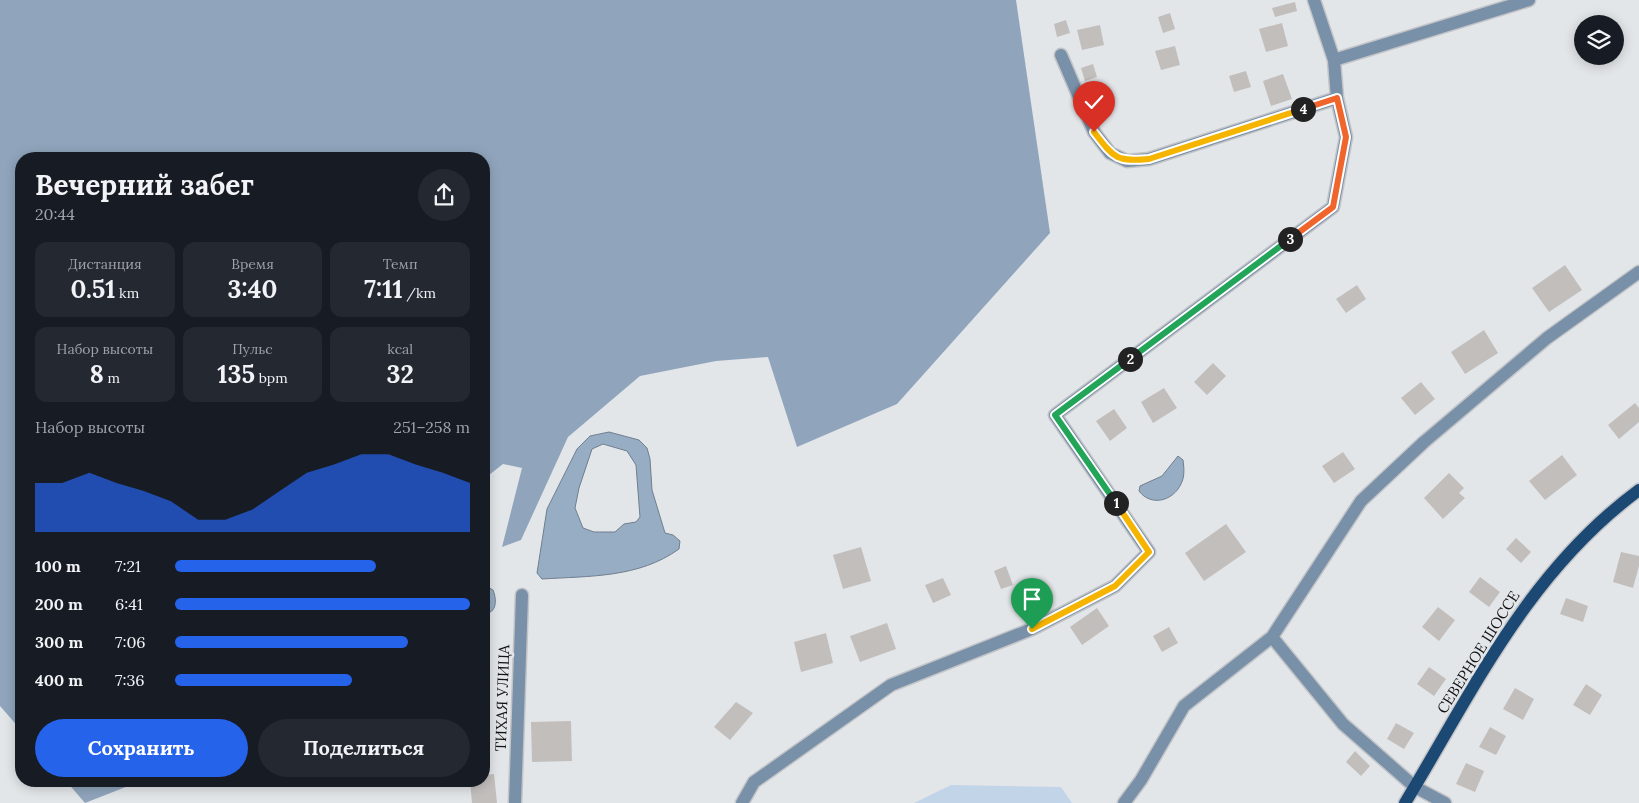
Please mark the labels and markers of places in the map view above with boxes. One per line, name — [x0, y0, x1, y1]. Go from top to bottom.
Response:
pin — [1073, 81, 1115, 132]
pin: 4 — [1290, 96, 1316, 122]
pin: 3 — [1278, 226, 1302, 252]
pin: 2 — [1118, 346, 1142, 372]
pin: 1 — [1104, 490, 1128, 516]
pin — [1011, 578, 1053, 629]

